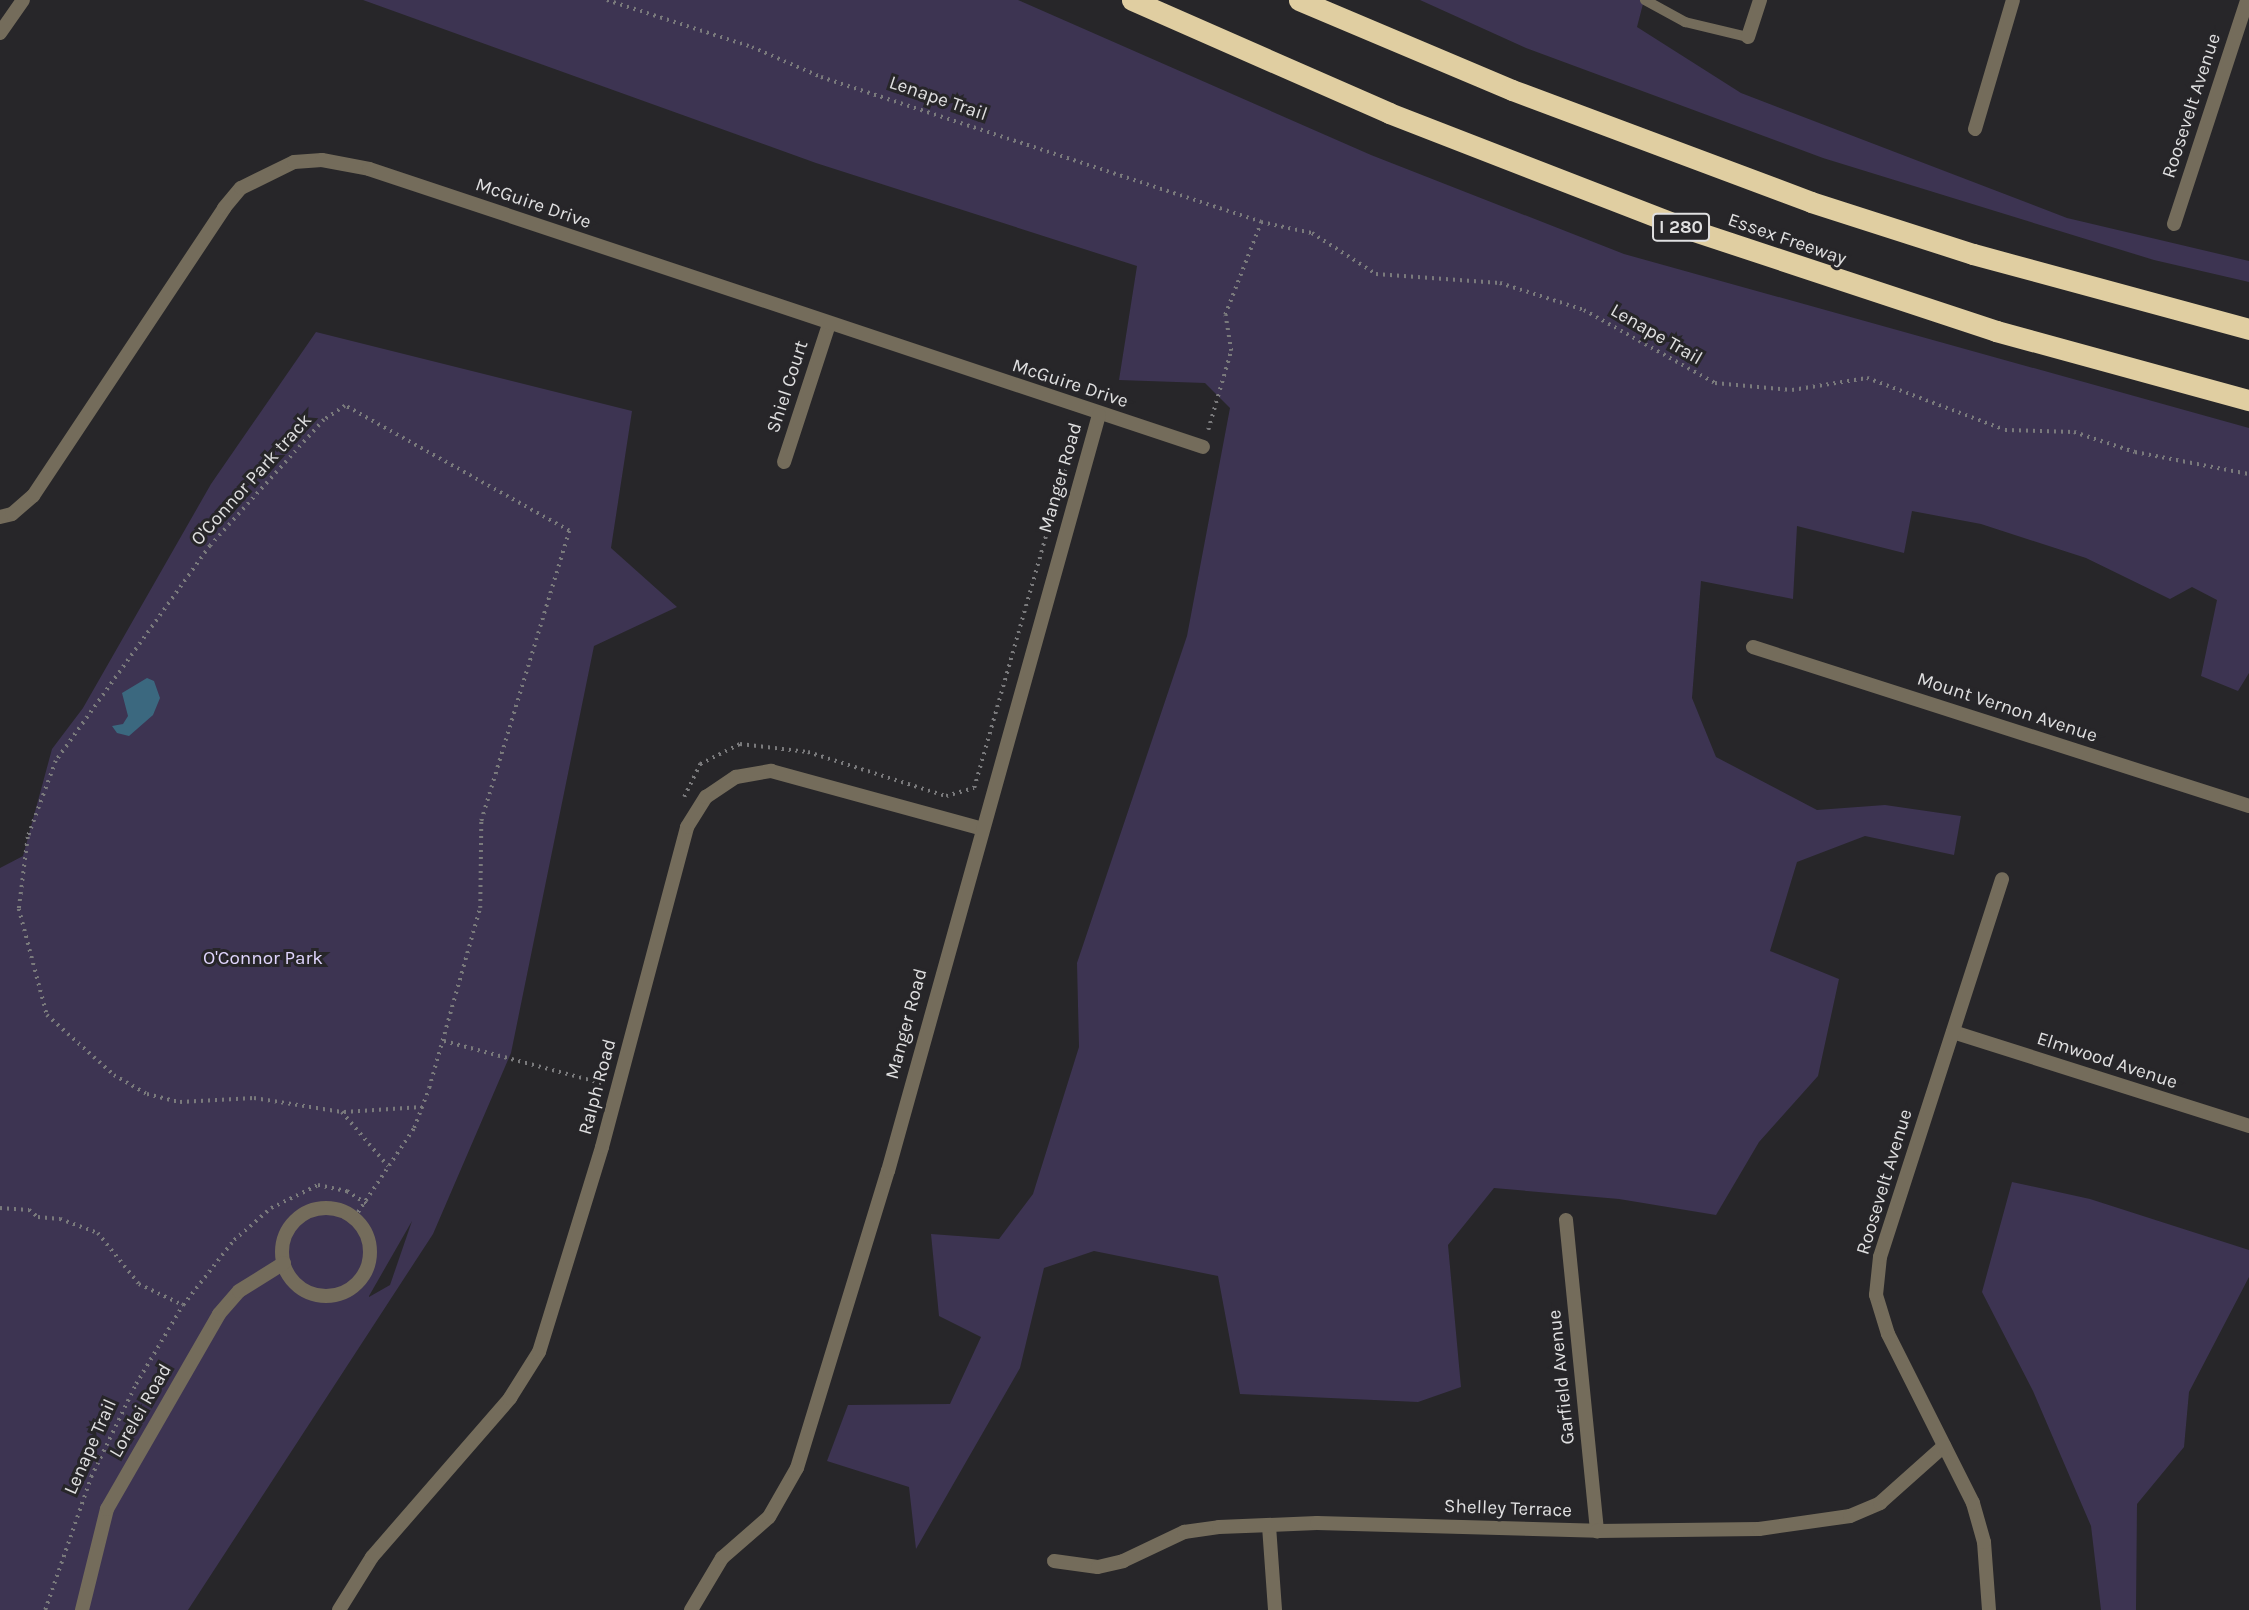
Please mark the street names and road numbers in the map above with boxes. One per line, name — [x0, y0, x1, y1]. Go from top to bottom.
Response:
street label: Roosevelt Avenue — [2158, 31, 2226, 181]
street label: Lenape Trail — [886, 72, 990, 126]
street label: McGuire Drive — [472, 174, 594, 234]
street label: Essex Freeway — [1725, 209, 1849, 271]
road number: I 280 — [1651, 212, 1711, 242]
street label: Lenape Trail — [1606, 300, 1706, 370]
street label: Shiel Court — [762, 338, 814, 436]
street label: McGuire Drive — [1009, 354, 1131, 414]
street label: O'Connor Park track — [187, 409, 317, 551]
street label: Manger Road — [1034, 420, 1088, 536]
street label: Mount Vernon Avenue — [1914, 668, 2100, 748]
street label: Manger Road — [881, 966, 933, 1082]
street label: Elmwood Avenue — [2034, 1028, 2180, 1094]
street label: Ralph Road — [574, 1037, 622, 1137]
street label: Roosevelt Avenue — [1852, 1106, 1918, 1258]
street label: Garfield Avenue — [1544, 1309, 1580, 1445]
street label: Lorelei Road — [105, 1360, 177, 1462]
street label: Lenape Trail — [60, 1396, 122, 1498]
street label: Shelley Terrace — [1444, 1495, 1572, 1523]

